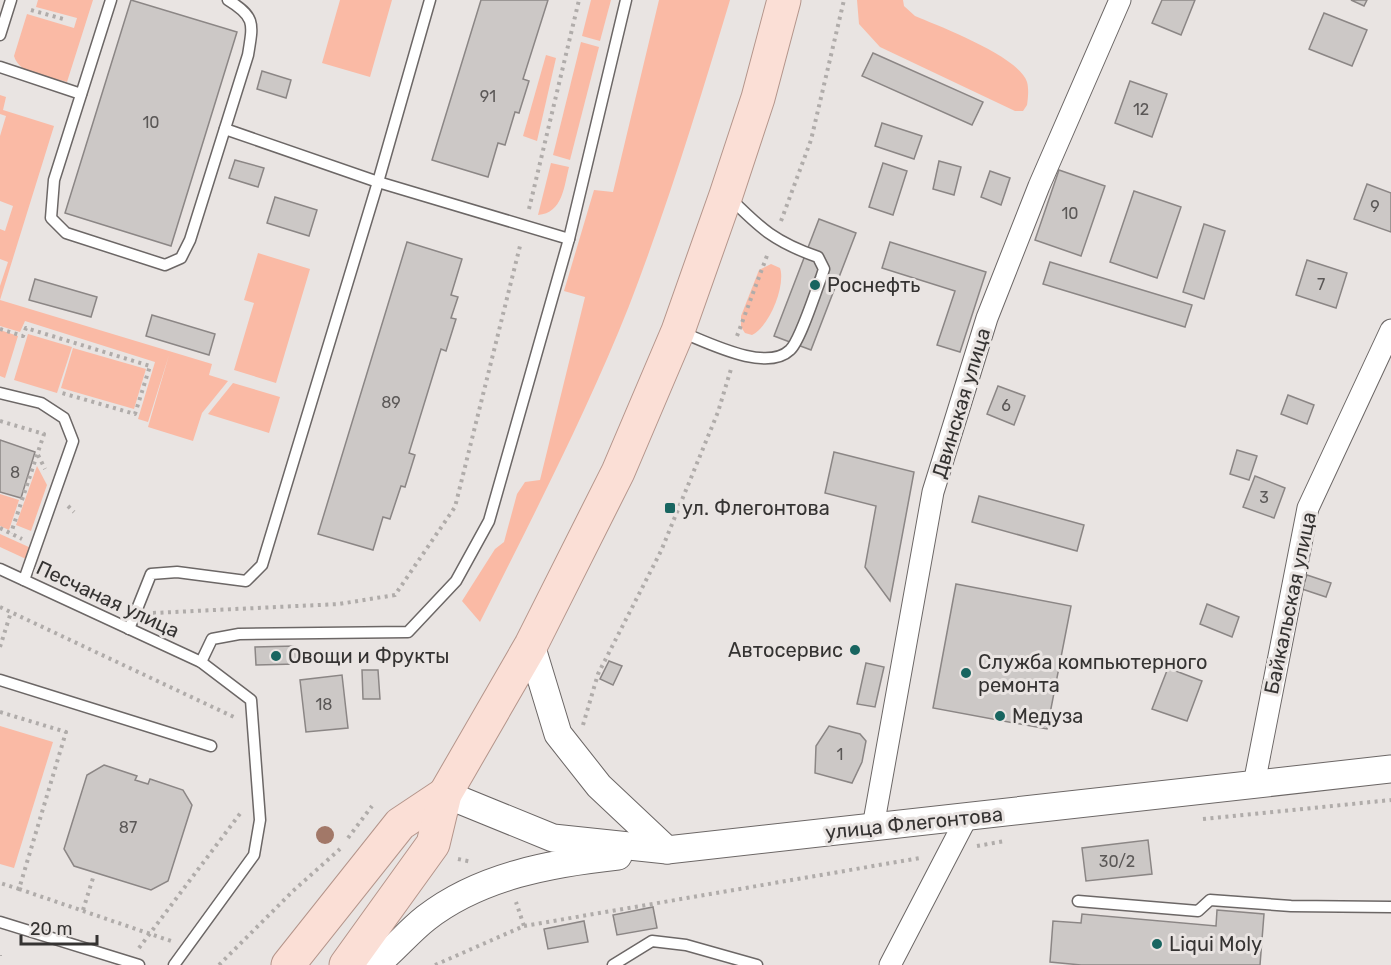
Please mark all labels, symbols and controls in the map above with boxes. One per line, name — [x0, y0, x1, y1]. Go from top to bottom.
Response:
house number: 91 — [480, 87, 496, 106]
house number: 12 — [1133, 100, 1149, 119]
house number: 10 — [142, 113, 160, 132]
house number: 9 — [1370, 197, 1380, 216]
house number: 10 — [1061, 204, 1079, 223]
place label: Роснефть — [827, 273, 920, 297]
house number: 7 — [1317, 275, 1325, 294]
marker: Роснефть — [808, 278, 822, 292]
street label: Двинская улица — [927, 325, 995, 481]
house number: 89 — [381, 393, 401, 412]
house number: 6 — [1001, 396, 1011, 415]
house number: 8 — [10, 463, 20, 482]
house number: 3 — [1259, 488, 1269, 507]
place label: ул. Флегонтова — [682, 496, 830, 520]
marker: ул. Флегонтова — [663, 501, 677, 515]
street label: Байкальская улица — [1259, 510, 1321, 696]
street label: Песчаная улица — [33, 555, 183, 643]
place label: Автосервис — [728, 638, 843, 662]
marker: Автосервис — [848, 643, 862, 657]
place label: Овощи и Фрукты — [288, 644, 449, 668]
marker: Овощи и Фрукты — [269, 649, 283, 663]
place label: Служба компьютерного ремонта — [978, 650, 1207, 697]
marker: Служба компьютерного ремонта — [959, 666, 973, 680]
house number: 18 — [315, 695, 333, 714]
place label: Медуза — [1012, 704, 1083, 728]
marker: Медуза — [993, 709, 1007, 723]
house number: 1 — [837, 745, 843, 764]
street label: улица Флегонтова — [824, 802, 1004, 844]
house number: 87 — [119, 818, 137, 837]
house number: 30/2 — [1099, 852, 1135, 871]
scale bar — [21, 908, 98, 946]
text: 20 m — [30, 918, 72, 940]
place label: Liqui Moly — [1169, 932, 1262, 956]
marker: Liqui Moly — [1150, 937, 1164, 951]

